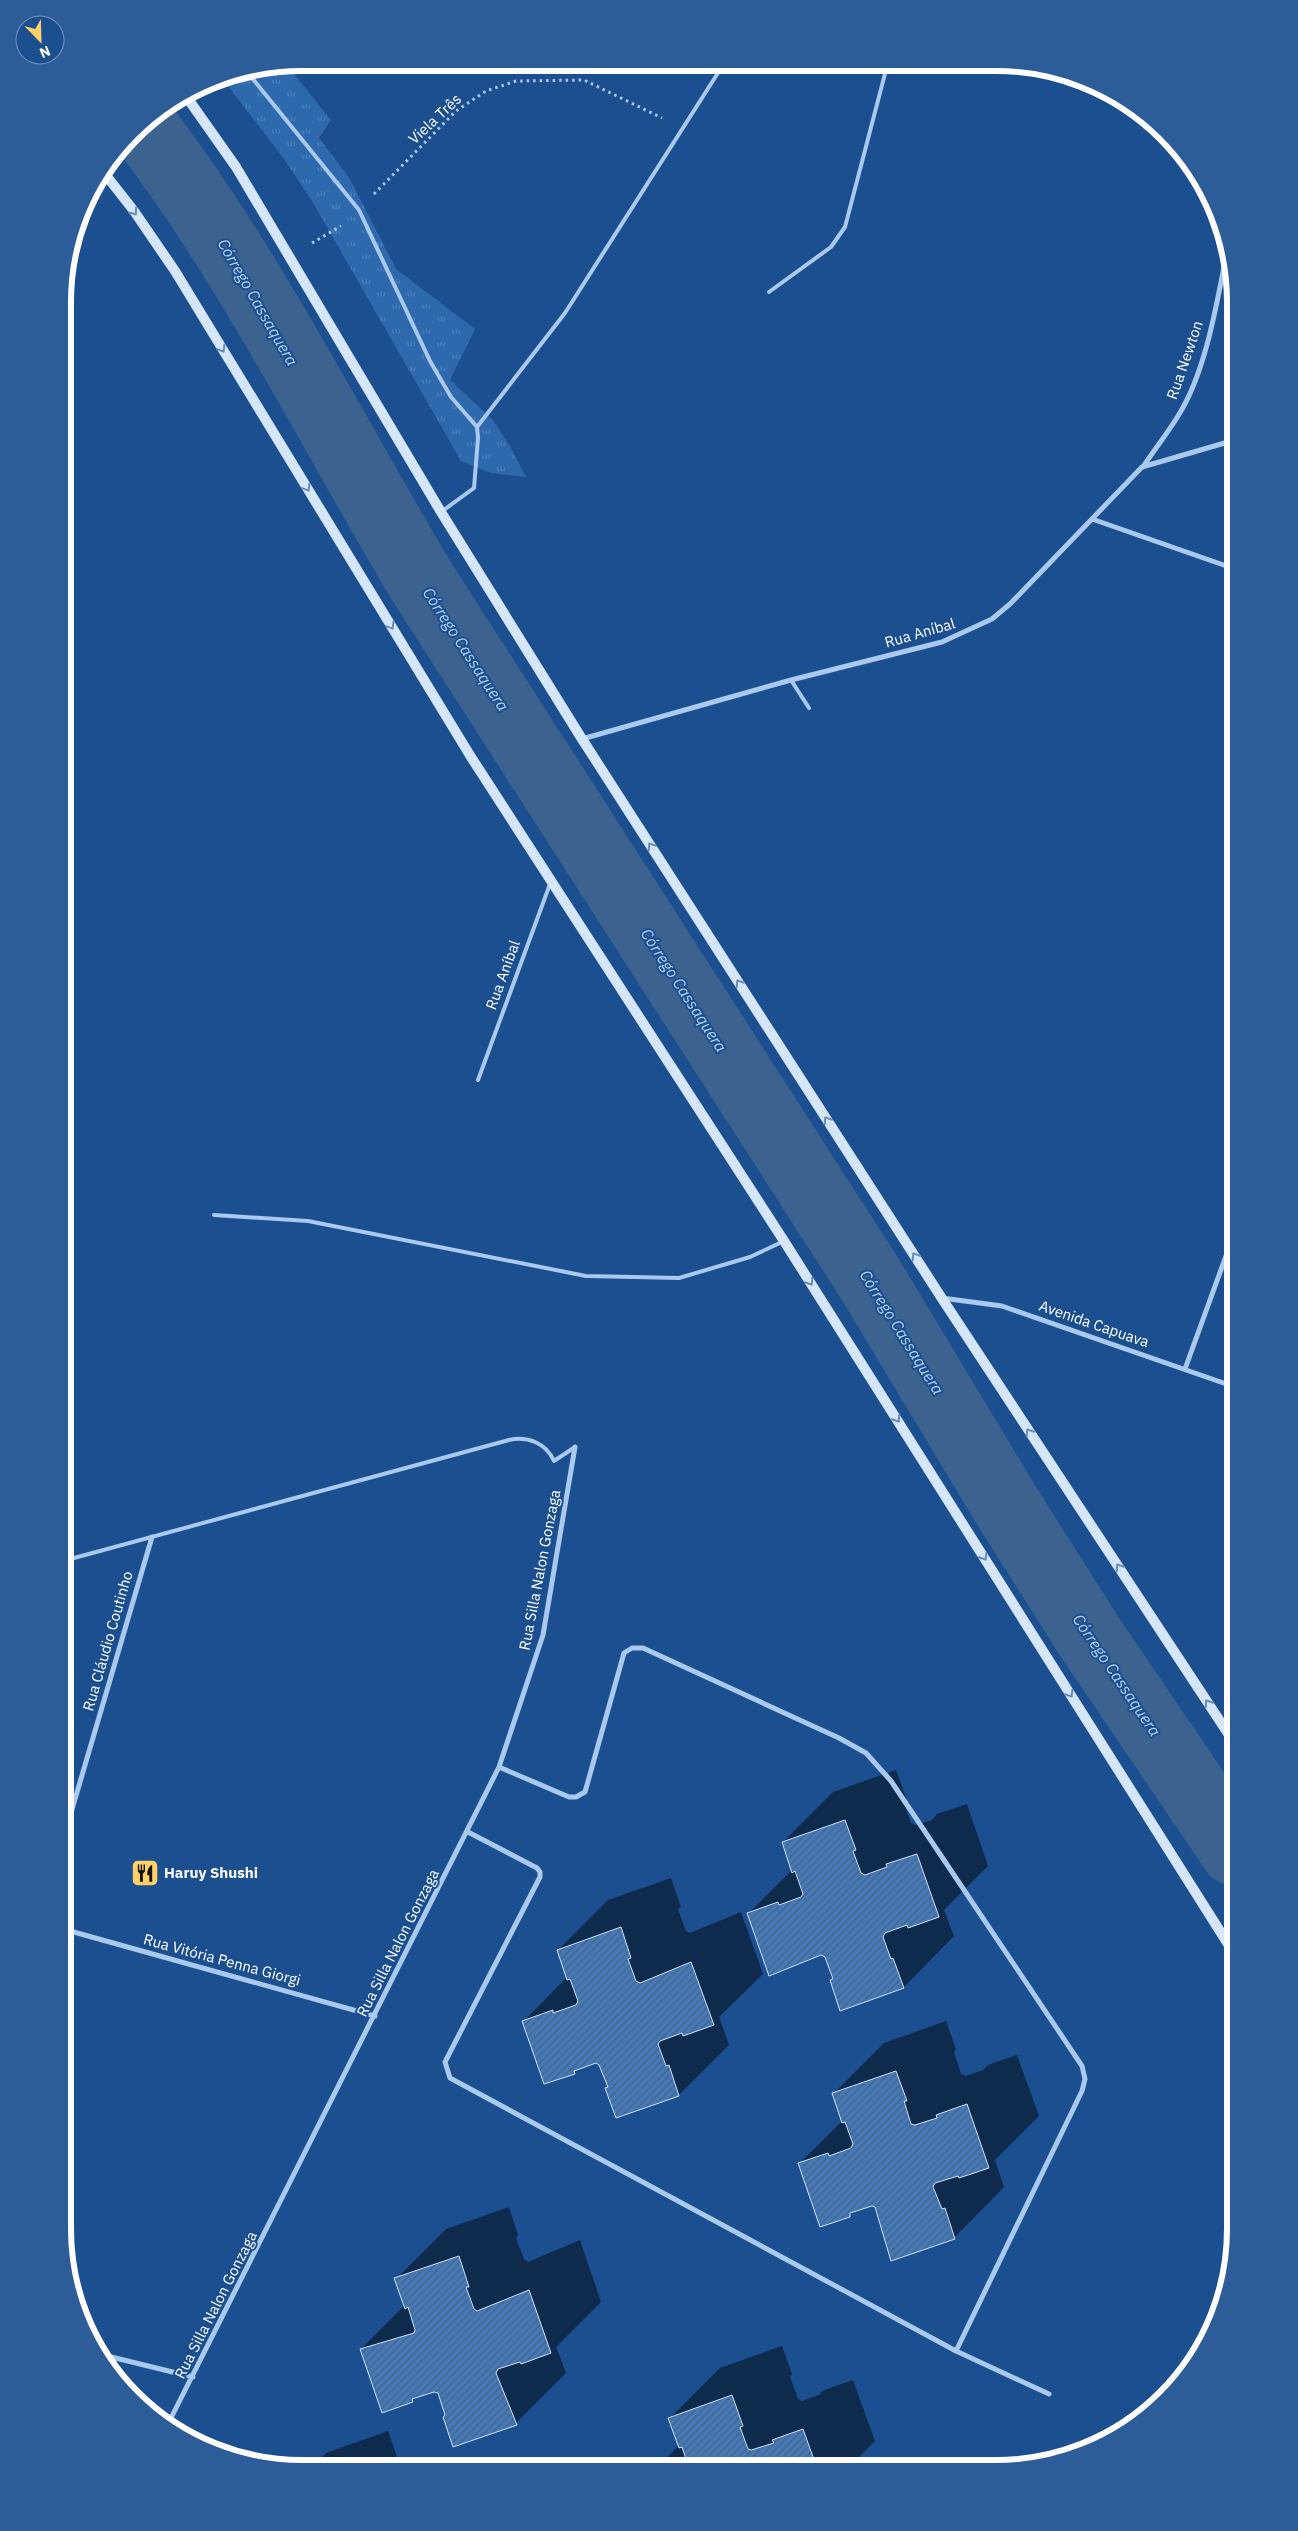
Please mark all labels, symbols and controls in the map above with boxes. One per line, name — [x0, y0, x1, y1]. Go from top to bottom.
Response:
north arrow — [15, 15, 65, 65]
text: N — [37, 42, 53, 62]
street label: Viela Três — [404, 89, 465, 148]
one-way arrow — [129, 206, 137, 215]
water label: Córrego Cassaquera — [214, 235, 302, 369]
street label: Rua Newton — [1162, 318, 1207, 402]
one-way arrow — [216, 343, 226, 352]
one-way arrow — [300, 482, 310, 491]
water label: Córrego Cassaquera — [419, 583, 513, 715]
street label: Rua Aníbal — [882, 613, 957, 652]
one-way arrow — [385, 621, 395, 630]
one-way arrow — [648, 843, 657, 852]
water label: Córrego Cassaquera — [637, 924, 731, 1056]
street label: Rua Aníbal — [481, 938, 524, 1012]
one-way arrow — [736, 979, 745, 989]
one-way arrow — [823, 1116, 833, 1125]
one-way arrow — [911, 1253, 921, 1262]
water label: Córrego Cassaquera — [856, 1266, 948, 1398]
one-way arrow — [804, 1276, 813, 1286]
street label: Avenida Capuava — [1037, 1296, 1152, 1351]
one-way arrow — [891, 1414, 900, 1423]
one-way arrow — [1026, 1428, 1036, 1437]
street label: Rua Silla Nalon Gonzaga — [515, 1488, 564, 1652]
one-way arrow — [977, 1551, 987, 1560]
one-way arrow — [1116, 1563, 1125, 1573]
street label: Rua Cláudio Coutinho — [78, 1569, 137, 1713]
water label: Córrego Cassaquera — [1069, 1610, 1165, 1740]
one-way arrow — [1064, 1689, 1074, 1698]
one-way arrow — [1205, 1699, 1214, 1709]
restaurant icon: Haruy Shushi — [130, 1858, 160, 1888]
place label: Haruy Shushi — [164, 1863, 258, 1882]
street label: Rua Silla Nalon Gonzaga — [352, 1866, 443, 2020]
street label: Rua Vitória Penna Giorgi — [141, 1929, 303, 1990]
street label: Rua Silla Nalon Gonzaga — [170, 2228, 261, 2382]

